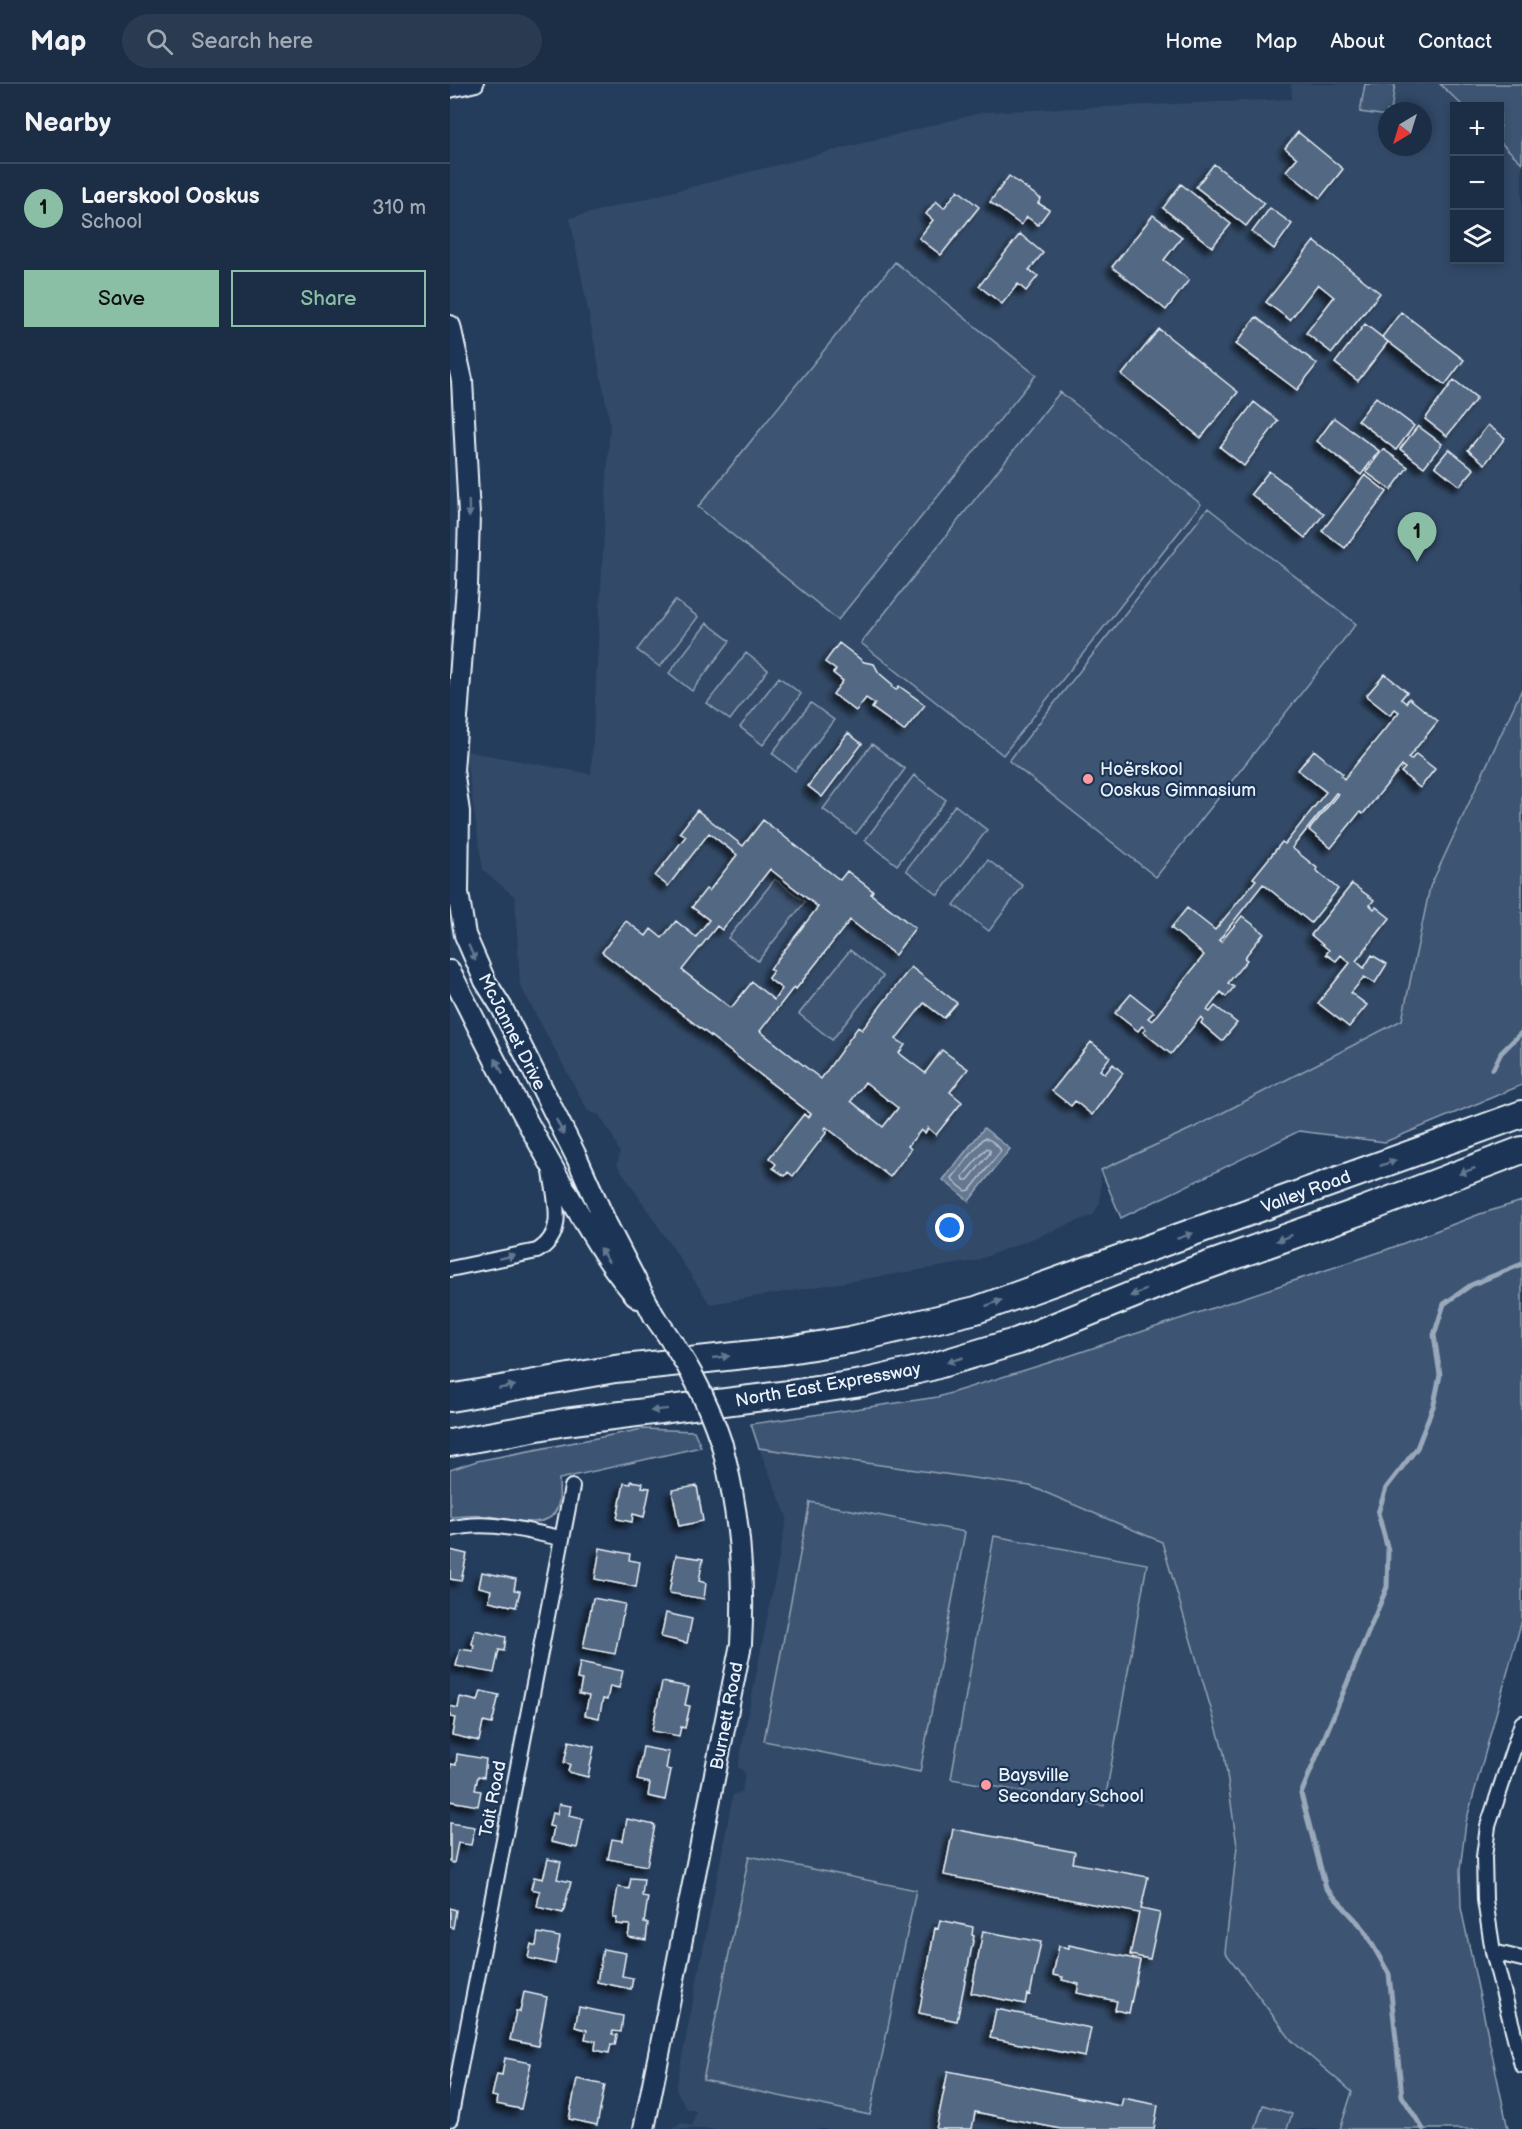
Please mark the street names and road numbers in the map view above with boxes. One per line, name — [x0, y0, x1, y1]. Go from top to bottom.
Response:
street label: McJannet Drive — [474, 970, 551, 1094]
street label: Valley Road — [1258, 1166, 1354, 1218]
street label: North East Expressway — [734, 1358, 923, 1412]
street label: Burnett Road — [706, 1660, 748, 1772]
street label: Tait Road — [475, 1759, 511, 1839]

